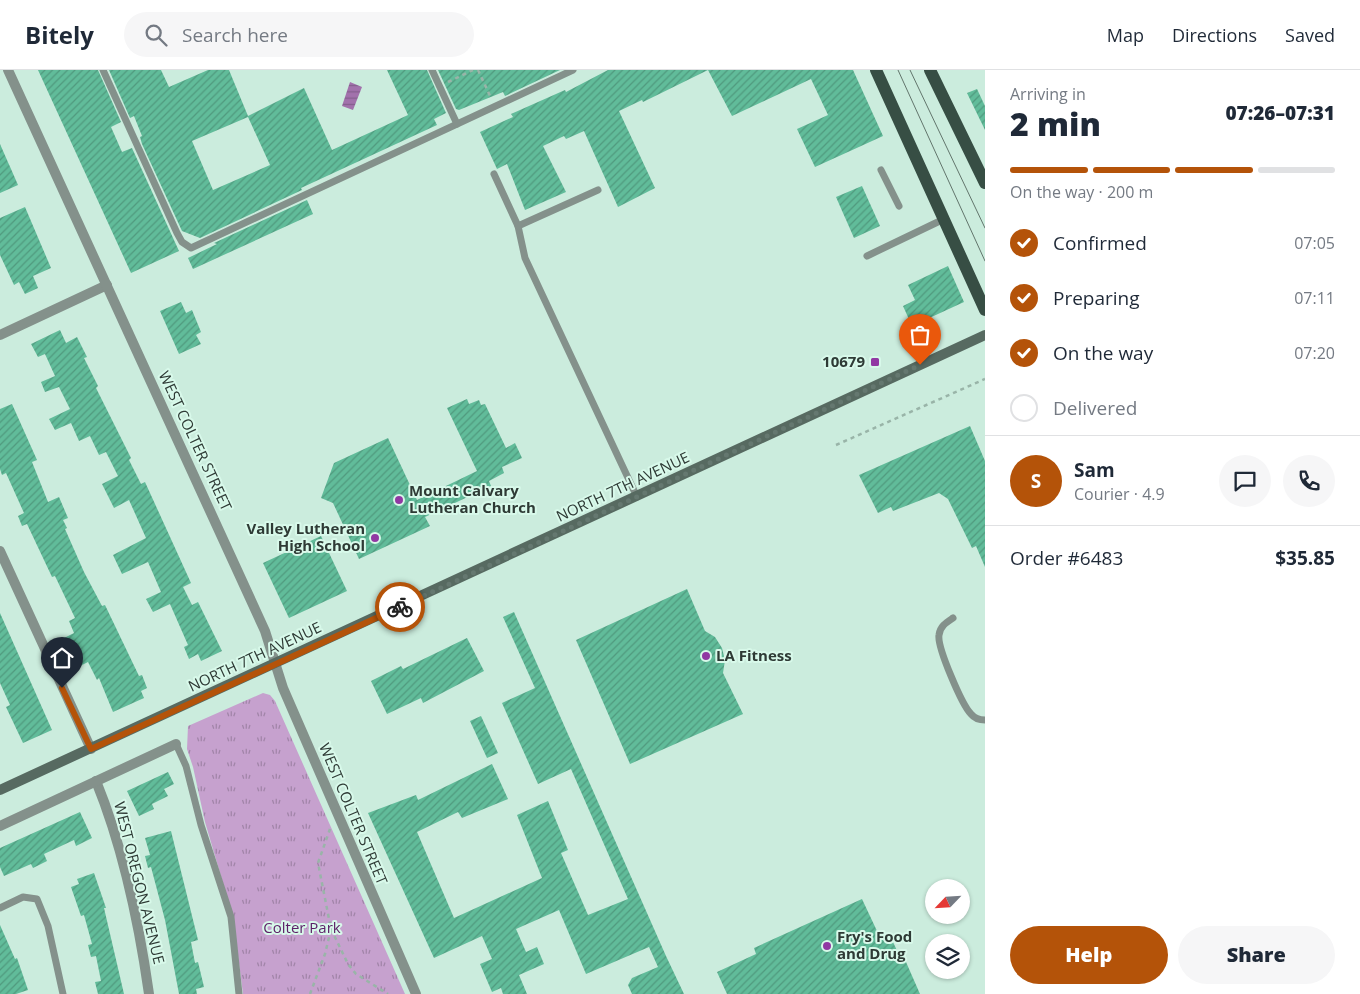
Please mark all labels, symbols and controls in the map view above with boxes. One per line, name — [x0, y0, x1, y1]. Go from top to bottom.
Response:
search box — [124, 12, 474, 57]
text: Bitely — [25, 18, 94, 51]
icon: search — [142, 21, 170, 49]
text: Search here — [182, 22, 288, 48]
text: Map — [1107, 23, 1144, 47]
text: Directions — [1172, 23, 1257, 47]
text: Saved — [1285, 23, 1335, 47]
text: Arriving in — [1010, 83, 1086, 105]
text: 07:26–07:31 — [1225, 100, 1335, 126]
text: 2 min — [1010, 102, 1101, 145]
text: On the way · 200 m — [1010, 181, 1153, 203]
icon: check — [1010, 229, 1038, 257]
text: Confirmed — [1053, 230, 1147, 256]
text: 07:05 — [1294, 232, 1335, 254]
icon: check — [1010, 284, 1038, 312]
text: Preparing — [1053, 285, 1140, 311]
text: 07:11 — [1294, 287, 1335, 309]
pin — [899, 314, 941, 365]
icon: bag — [906, 321, 934, 349]
icon: check — [1010, 339, 1038, 367]
text: On the way — [1053, 340, 1153, 366]
text: 07:20 — [1294, 342, 1335, 364]
place label: 10679 — [822, 351, 865, 371]
marker: 10679 — [869, 356, 881, 368]
street label: WEST COLTER STREET — [155, 367, 237, 514]
text: Delivered — [1053, 395, 1137, 421]
street label: NORTH 7TH AVENUE — [553, 446, 692, 526]
button: chat — [1219, 455, 1271, 507]
button: phone — [1283, 455, 1335, 507]
text: Sam — [1074, 457, 1115, 483]
text: S — [1031, 468, 1041, 494]
place label: Mount Calvary Lutheran Church — [409, 480, 536, 517]
text: Courier · 4.9 — [1074, 483, 1165, 505]
marker: Mount Calvary Lutheran Church — [393, 494, 405, 506]
place label: Valley Lutheran High School — [246, 518, 365, 555]
marker: Valley Lutheran High School — [369, 532, 381, 544]
text: Order #6483 — [1010, 545, 1123, 571]
text: $35.85 — [1275, 545, 1335, 571]
courier — [375, 582, 425, 632]
icon: bike — [386, 593, 414, 621]
street label: NORTH 7TH AVENUE — [185, 616, 324, 696]
pin — [41, 637, 83, 688]
icon: home — [48, 644, 76, 672]
place label: LA Fitness — [716, 645, 792, 665]
marker: LA Fitness — [700, 650, 712, 662]
street label: WEST COLTER STREET — [315, 740, 393, 888]
street label: WEST OREGON AVENUE — [110, 799, 170, 966]
north arrow — [925, 879, 970, 924]
map controls — [925, 879, 970, 979]
park label: Colter Park — [263, 917, 341, 937]
place label: Fry's Food and Drug — [837, 926, 912, 963]
button: Help — [1010, 926, 1168, 984]
button: Share — [1178, 926, 1335, 984]
button: layers — [925, 934, 970, 979]
marker: Fry's Food and Drug — [821, 940, 833, 952]

